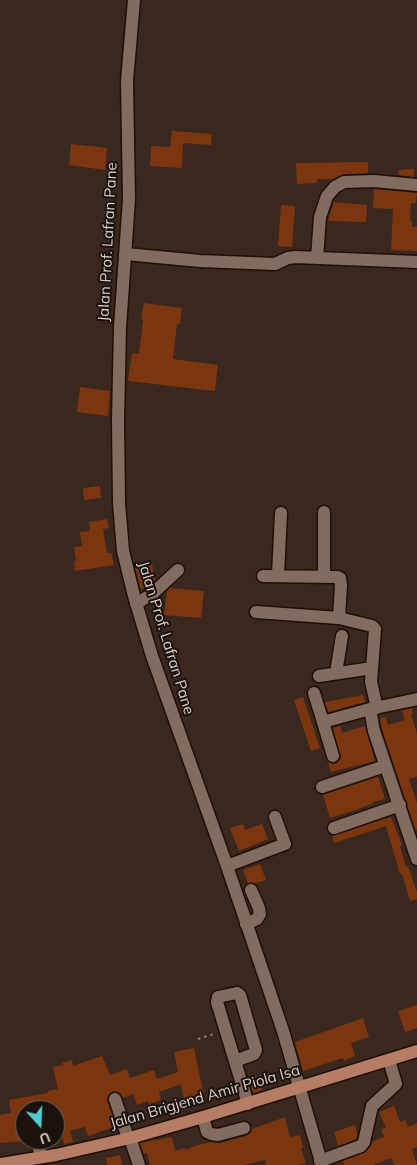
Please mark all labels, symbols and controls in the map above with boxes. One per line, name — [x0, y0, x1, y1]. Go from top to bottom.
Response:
street label: Jalan Prof. Lafran Pane — [95, 162, 121, 322]
street label: Jalan Prof. Lafran Pane — [134, 559, 198, 717]
street label: Jalan Brigjend Amir Piola Isa — [108, 1061, 302, 1133]
north arrow — [15, 1100, 65, 1150]
text: U — [37, 1128, 53, 1148]

